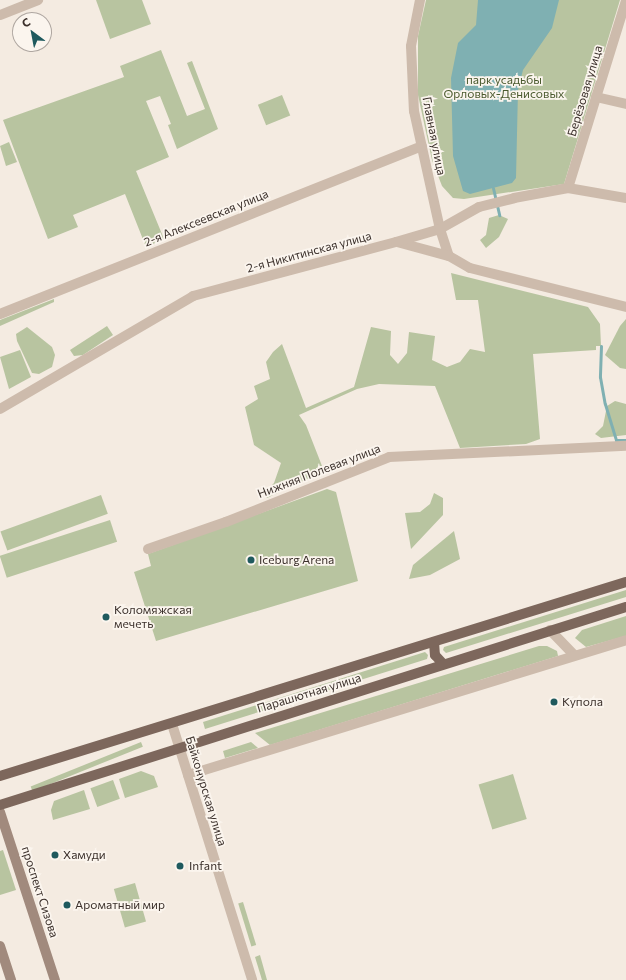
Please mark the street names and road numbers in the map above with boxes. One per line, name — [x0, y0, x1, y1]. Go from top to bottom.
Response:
street label: Берёзовая улица — [564, 44, 606, 138]
street label: Главная улица — [419, 96, 449, 176]
street label: 2-я Алексеевская улица — [142, 186, 270, 250]
street label: 2-я Никитинская улица — [245, 228, 373, 276]
street label: Нижняя Полевая улица — [256, 441, 382, 501]
street label: Парашютная улица — [255, 670, 363, 716]
street label: Байконурская улица — [182, 734, 230, 848]
street label: проспект Сизова — [18, 845, 62, 939]

